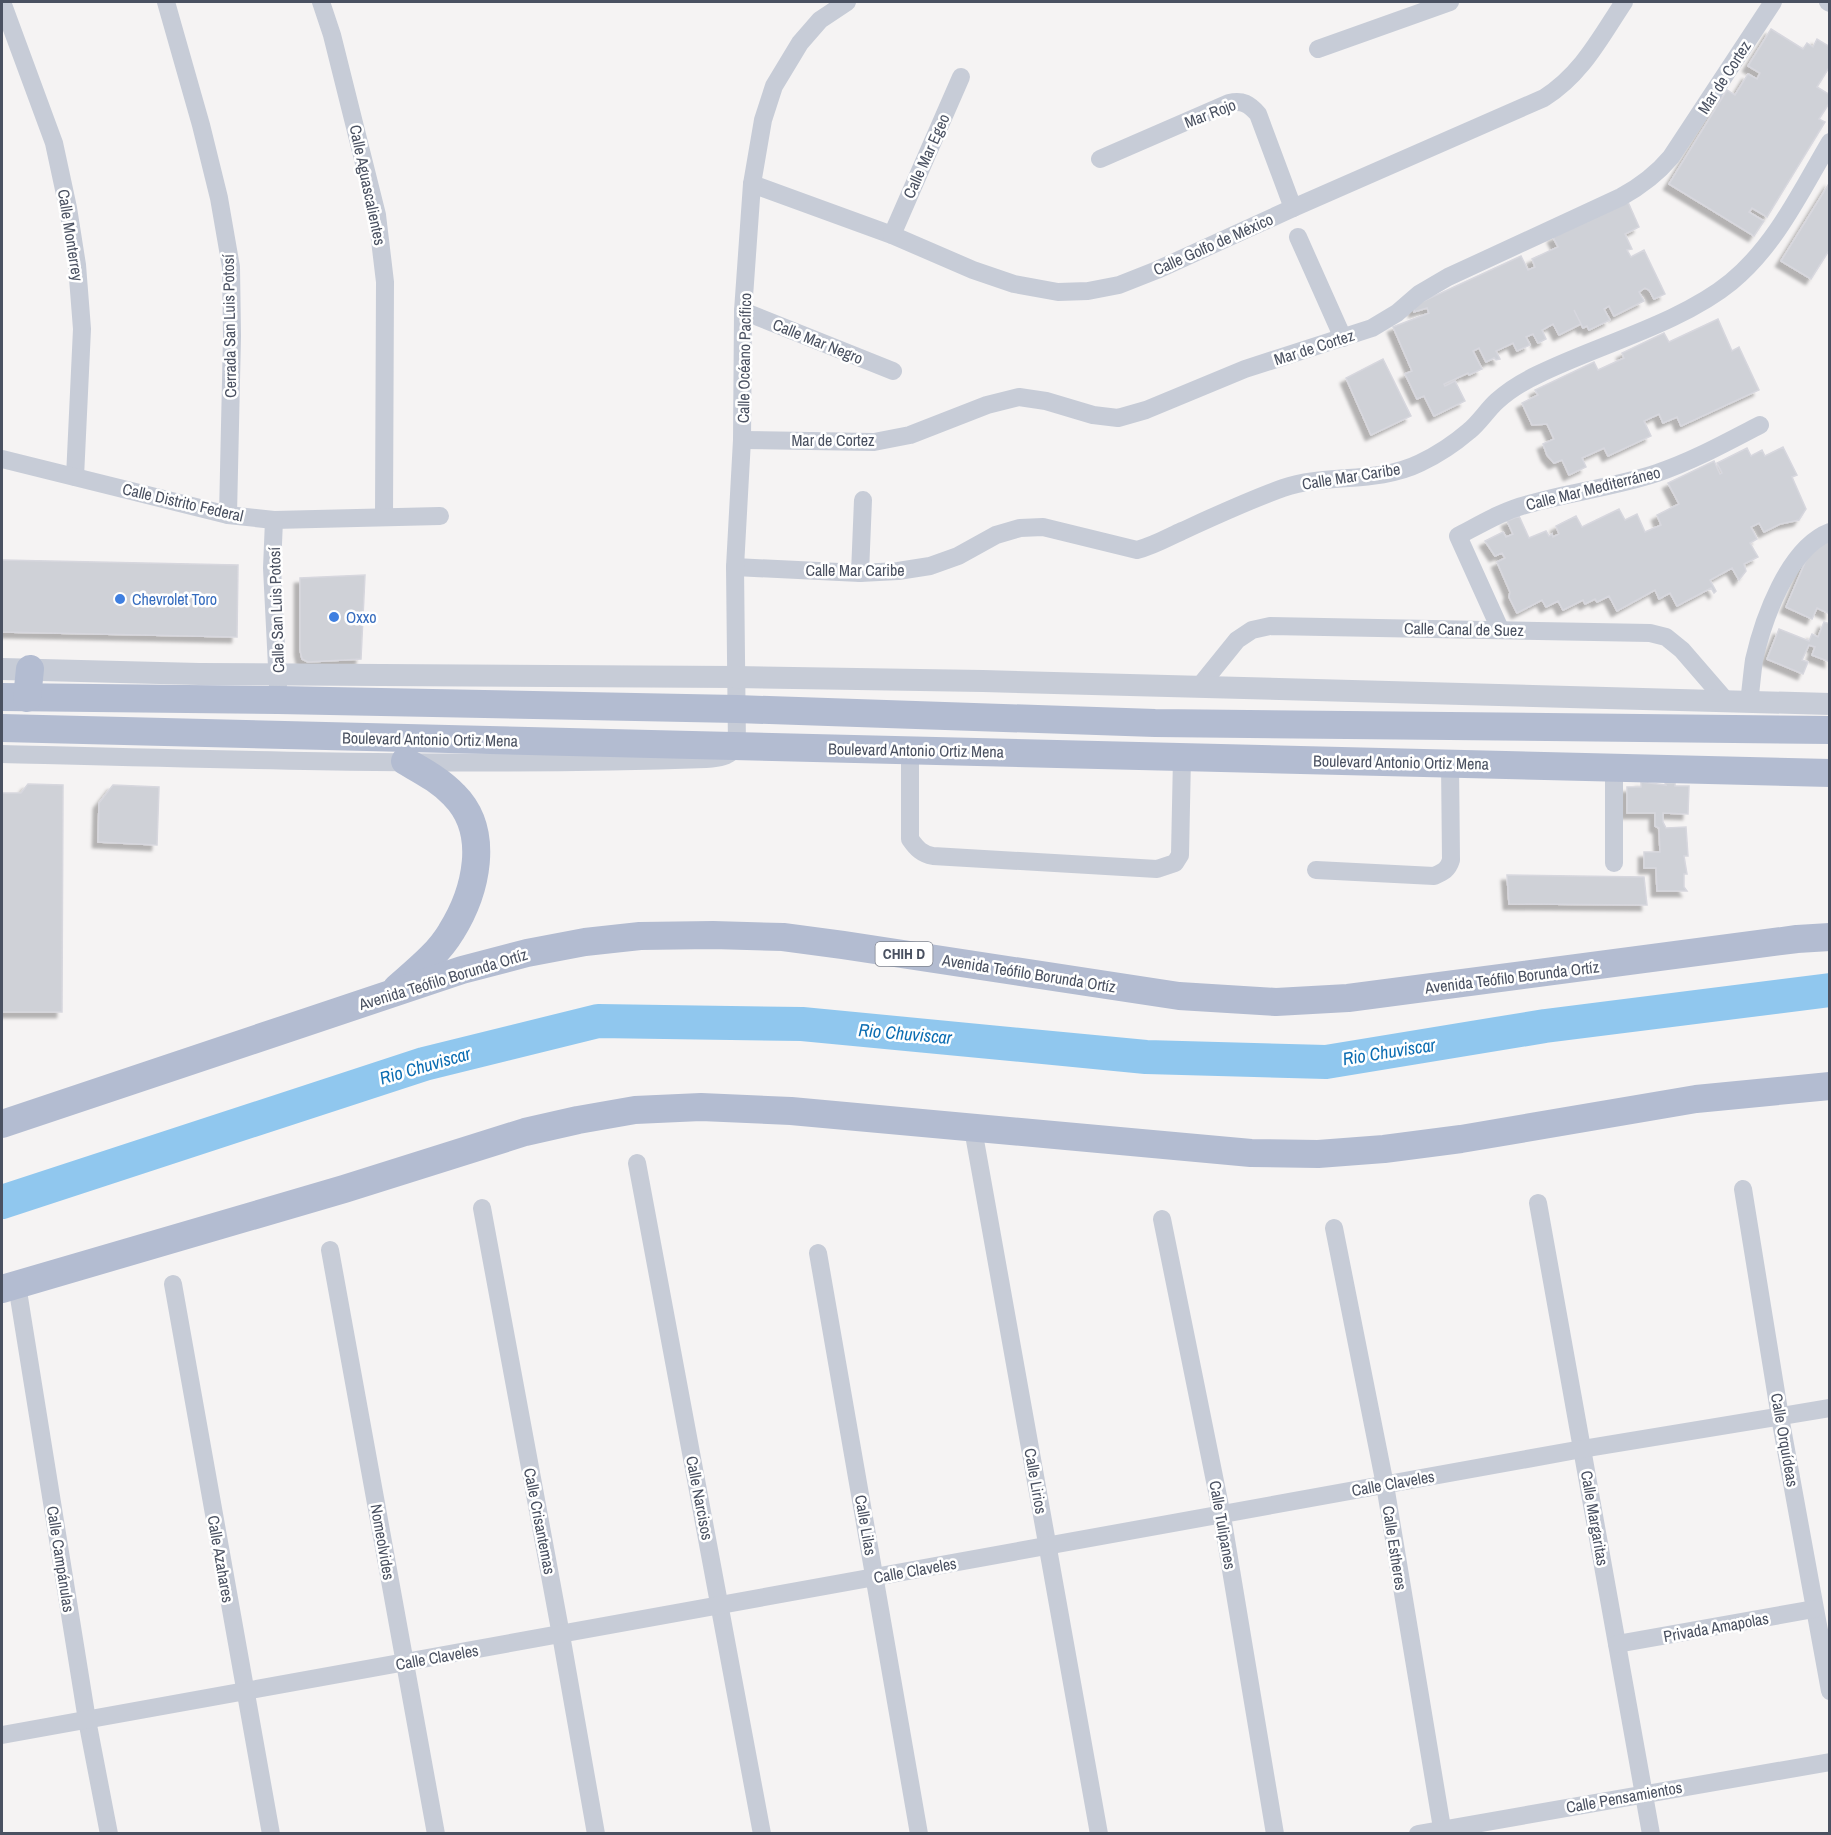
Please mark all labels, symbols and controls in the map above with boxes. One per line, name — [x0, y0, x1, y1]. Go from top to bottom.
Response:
street label: Mar de Cortez — [1692, 36, 1756, 118]
street label: Mar Rojo — [1181, 93, 1239, 133]
street label: Calle Mar Egeo — [898, 110, 954, 202]
street label: Calle Aguascalientes — [345, 123, 391, 247]
street label: Calle Monterrey — [53, 188, 89, 283]
street label: Calle Golfo de México — [1150, 208, 1276, 280]
street label: Cerrada San Luis Potosí — [217, 254, 241, 398]
street label: Calle Océano Pacífico — [732, 293, 756, 423]
street label: Calle Mar Negro — [770, 313, 866, 369]
street label: Mar de Cortez — [1271, 324, 1357, 370]
street label: Mar de Cortez — [791, 429, 875, 451]
street label: Calle Mar Caribe — [1300, 457, 1402, 495]
street label: Calle Mar Mediterráneo — [1523, 461, 1663, 515]
street label: Calle Distrito Federal — [120, 477, 246, 527]
street label: Calle San Luis Potosí — [263, 546, 289, 673]
street label: Calle Mar Caribe — [805, 559, 905, 581]
place label: Chevrolet Toro — [132, 588, 217, 610]
marker: Chevrolet Toro — [113, 592, 127, 606]
place label: Oxxo — [346, 606, 377, 628]
marker: Oxxo — [327, 610, 341, 624]
street label: Calle Canal de Suez — [1404, 617, 1524, 641]
street label: Boulevard Antonio Ortiz Mena — [342, 726, 519, 752]
street label: Boulevard Antonio Ortiz Mena — [828, 737, 1005, 763]
street label: Boulevard Antonio Ortiz Mena — [1313, 749, 1490, 775]
road number: CHIH D — [876, 942, 932, 966]
street label: Avenida Teófilo Borunda Ortíz — [355, 943, 530, 1015]
street label: Avenida Teófilo Borunda Ortíz — [940, 948, 1118, 998]
street label: Avenida Teófilo Borunda Ortíz — [1423, 955, 1601, 999]
water label: Rio Chuviscar — [857, 1017, 954, 1050]
water label: Rio Chuviscar — [1341, 1032, 1438, 1071]
water label: Rio Chuviscar — [376, 1040, 474, 1090]
street label: Calle Orquídeas — [1766, 1391, 1804, 1489]
street label: Calle Lirios — [1019, 1446, 1053, 1516]
street label: Calle Narcisos — [681, 1454, 719, 1542]
street label: Calle Claveles — [1350, 1465, 1436, 1501]
street label: Calle Crisantemas — [519, 1466, 561, 1576]
street label: Calle Margaritas — [1576, 1469, 1614, 1567]
street label: Calle Tulipanes — [1204, 1479, 1242, 1571]
street label: Calle Lilas — [850, 1493, 882, 1557]
street label: Nomeolvides — [366, 1502, 400, 1582]
street label: Calle Campánulas — [42, 1504, 80, 1614]
street label: Calle Estheres — [1377, 1504, 1413, 1592]
street label: Calle Azahares — [203, 1514, 239, 1604]
street label: Calle Claveles — [872, 1552, 958, 1588]
street label: Privada Amapolas — [1662, 1607, 1770, 1647]
street label: Calle Claveles — [394, 1639, 480, 1675]
street label: Calle Pensamientos — [1564, 1776, 1684, 1818]

